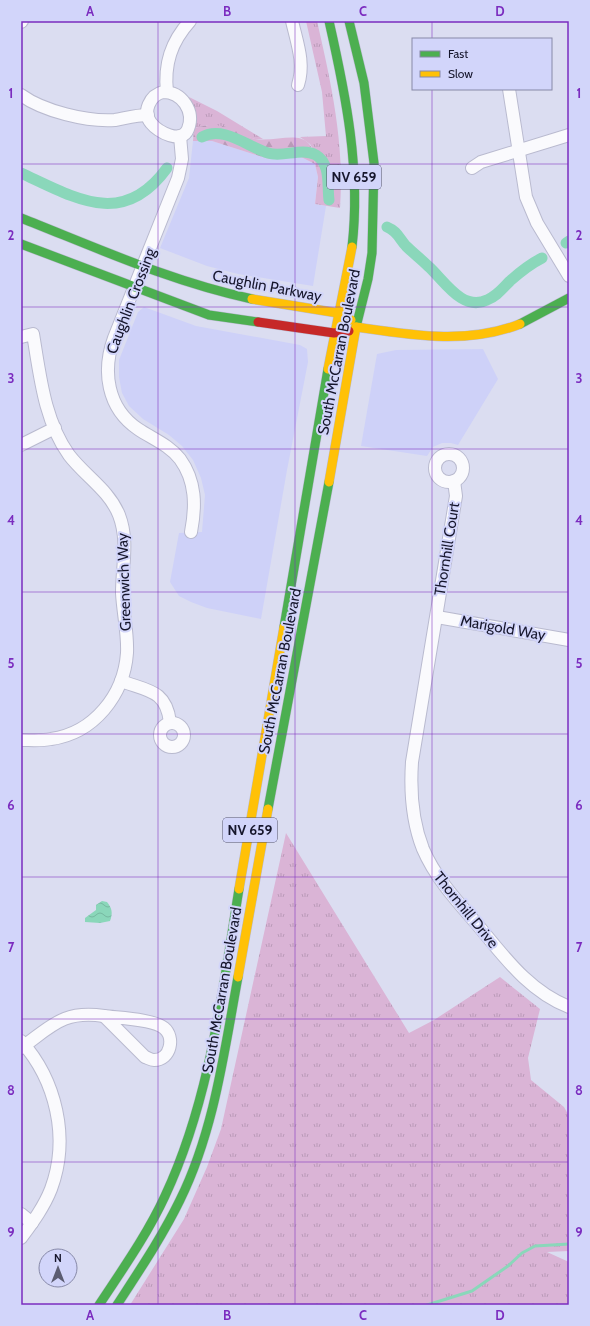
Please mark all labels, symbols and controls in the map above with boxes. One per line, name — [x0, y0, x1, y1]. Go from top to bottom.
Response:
text: A — [86, 3, 95, 19]
text: B — [223, 3, 231, 19]
text: C — [359, 3, 367, 19]
text: D — [495, 3, 505, 19]
legend — [412, 38, 552, 90]
text: Fast — [448, 46, 468, 61]
text: Slow — [448, 66, 473, 81]
text: 1 — [9, 85, 13, 101]
text: 1 — [577, 85, 581, 101]
road number: NV 659 — [327, 165, 381, 189]
text: 2 — [8, 227, 15, 243]
text: 2 — [576, 227, 583, 243]
street label: Caughlin Crossing — [103, 245, 160, 356]
street label: Caughlin Parkway — [211, 267, 323, 305]
street label: South McCarran Boulevard — [314, 268, 364, 436]
text: 3 — [7, 370, 15, 386]
text: 3 — [575, 370, 583, 386]
street label: Thornhill Court — [431, 501, 463, 597]
text: 4 — [7, 512, 15, 528]
text: 4 — [575, 512, 583, 528]
street label: Greenwich Way — [113, 532, 135, 632]
street label: South McCarran Boulevard — [255, 587, 305, 755]
street label: Marigold Way — [459, 612, 547, 644]
text: 5 — [8, 655, 15, 671]
text: 5 — [576, 655, 583, 671]
text: 6 — [7, 797, 15, 813]
text: 6 — [575, 797, 583, 813]
road number: NV 659 — [223, 818, 277, 842]
street label: Thornhill Drive — [430, 868, 502, 952]
street label: South McCarran Boulevard — [199, 906, 245, 1074]
text: 7 — [8, 939, 15, 955]
text: 7 — [576, 939, 583, 955]
text: 8 — [7, 1082, 15, 1098]
text: 8 — [575, 1082, 583, 1098]
text: 9 — [7, 1224, 15, 1240]
text: 9 — [575, 1224, 583, 1240]
north arrow — [38, 1248, 78, 1288]
text: N — [54, 1251, 62, 1265]
text: A — [86, 1307, 95, 1323]
text: B — [223, 1307, 231, 1323]
text: C — [359, 1307, 367, 1323]
text: D — [495, 1307, 505, 1323]

